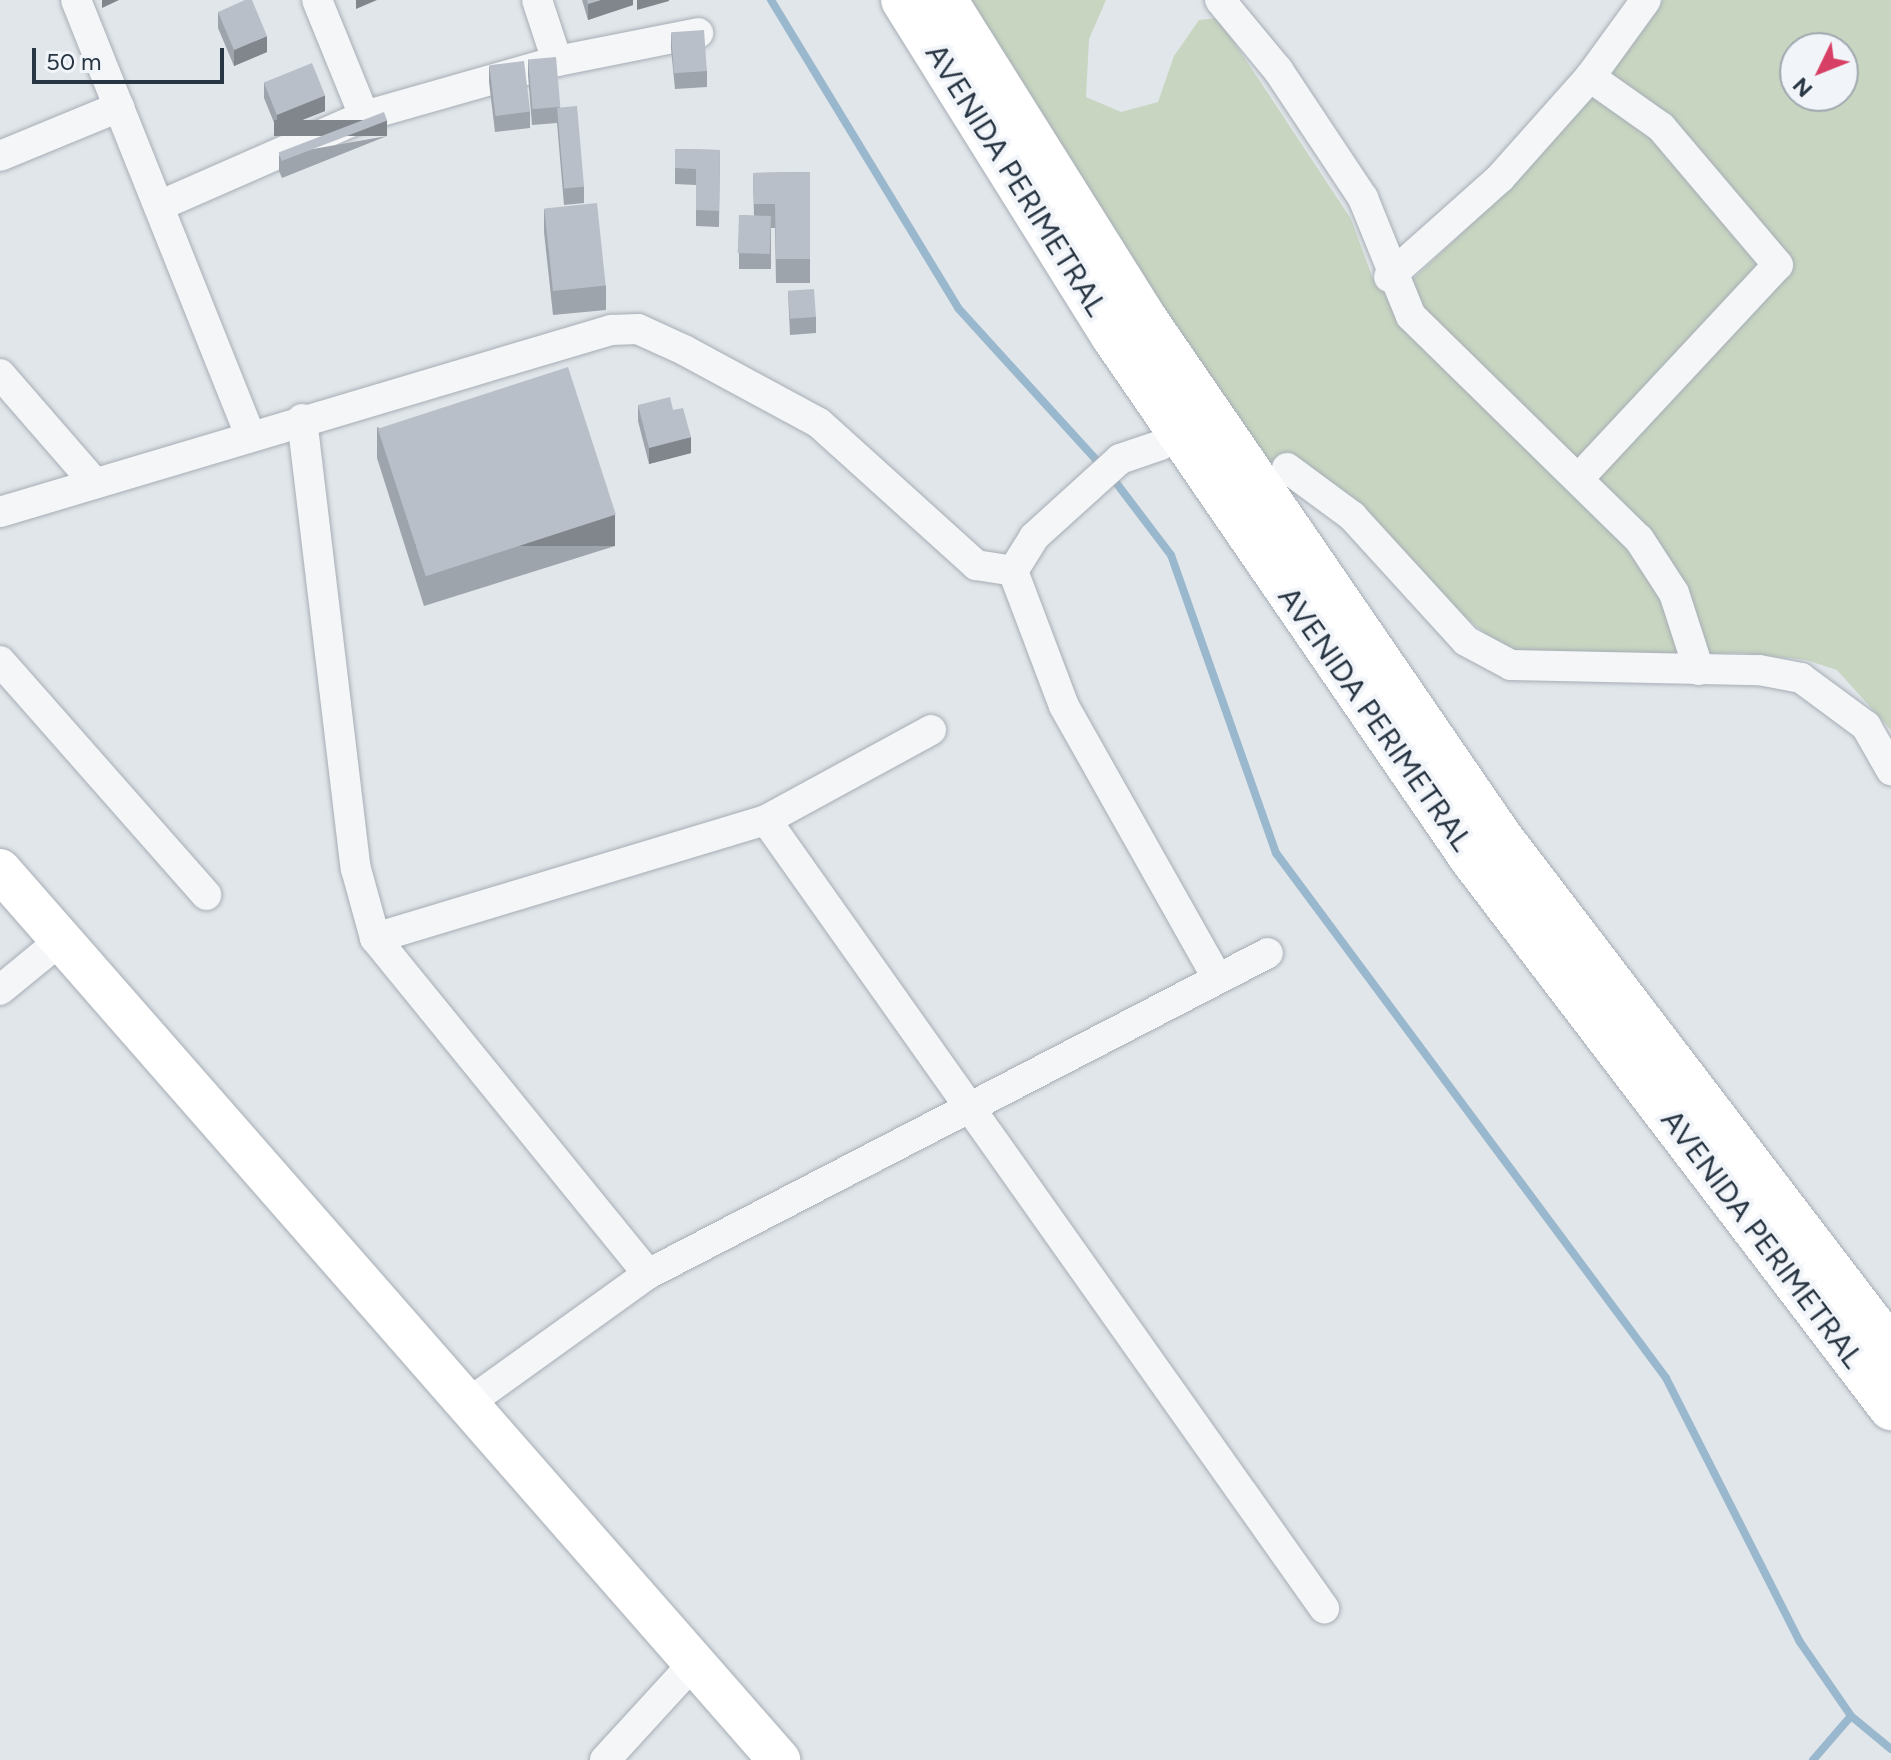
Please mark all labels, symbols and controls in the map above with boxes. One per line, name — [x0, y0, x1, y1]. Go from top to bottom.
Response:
scale bar — [36, 32, 228, 82]
north arrow — [1779, 32, 1859, 112]
street label: AVENIDA PERIMETRAL — [918, 37, 1114, 323]
text: 50 m — [46, 47, 102, 76]
text: N — [1787, 72, 1818, 103]
street label: AVENIDA PERIMETRAL — [1270, 580, 1480, 858]
street label: AVENIDA PERIMETRAL — [1653, 1103, 1871, 1375]

